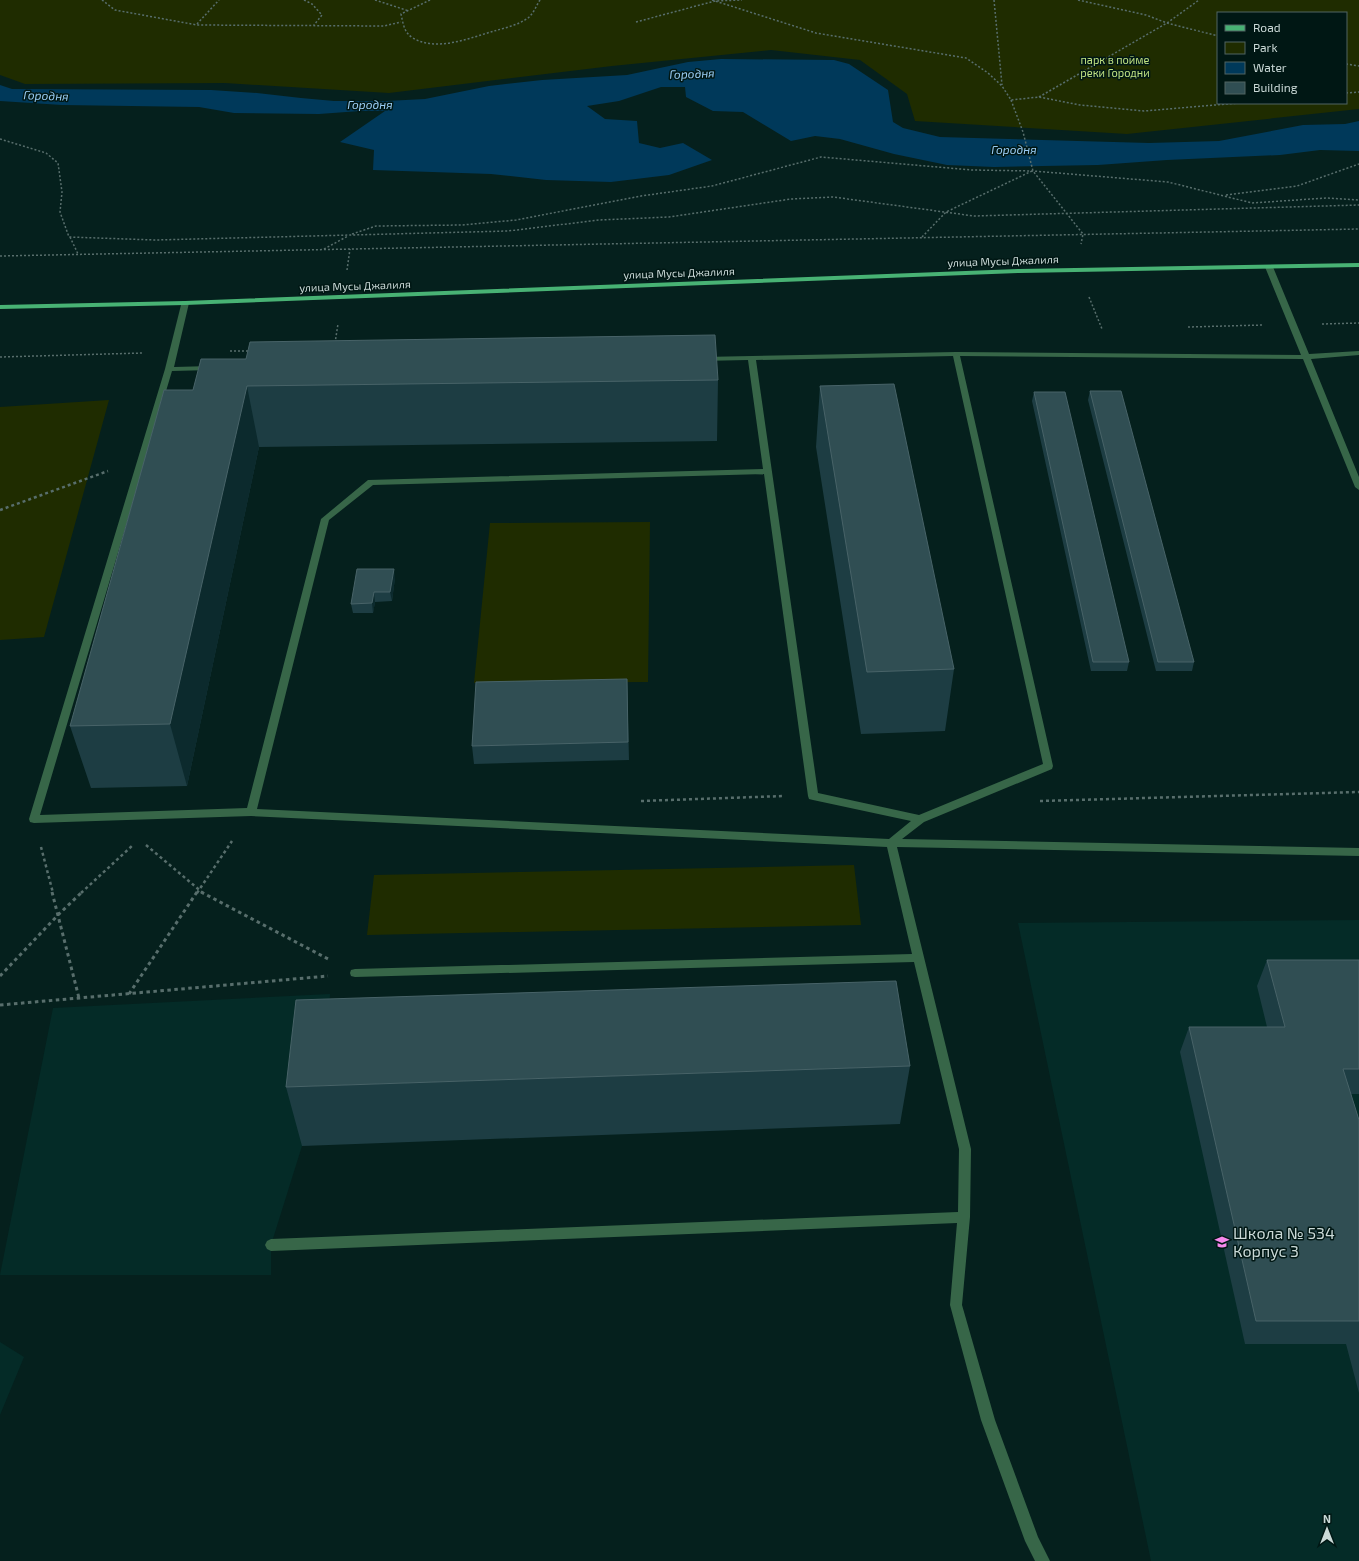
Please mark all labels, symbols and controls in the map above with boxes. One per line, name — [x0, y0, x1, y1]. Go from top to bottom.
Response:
legend — [1217, 12, 1347, 104]
text: Road — [1253, 20, 1281, 34]
text: Park — [1253, 40, 1278, 54]
park label: парк в пойме реки Городни — [1080, 53, 1150, 79]
text: Water — [1253, 60, 1287, 74]
water label: Городня — [669, 65, 715, 81]
text: Building — [1253, 80, 1298, 94]
water label: Городня — [23, 87, 69, 103]
water label: Городня — [347, 97, 393, 111]
water label: Городня — [991, 142, 1037, 156]
street label: улица Мусы Джалиля — [947, 252, 1059, 270]
street label: улица Мусы Джалиля — [623, 264, 735, 282]
street label: улица Мусы Джалиля — [299, 277, 411, 295]
place label: Школа № 534 Корпус 3 — [1233, 1223, 1335, 1261]
school or university icon: Школа № 534 Корпус 3 — [1214, 1234, 1230, 1250]
north arrow — [1307, 1509, 1347, 1549]
text: N — [1323, 1512, 1331, 1525]

